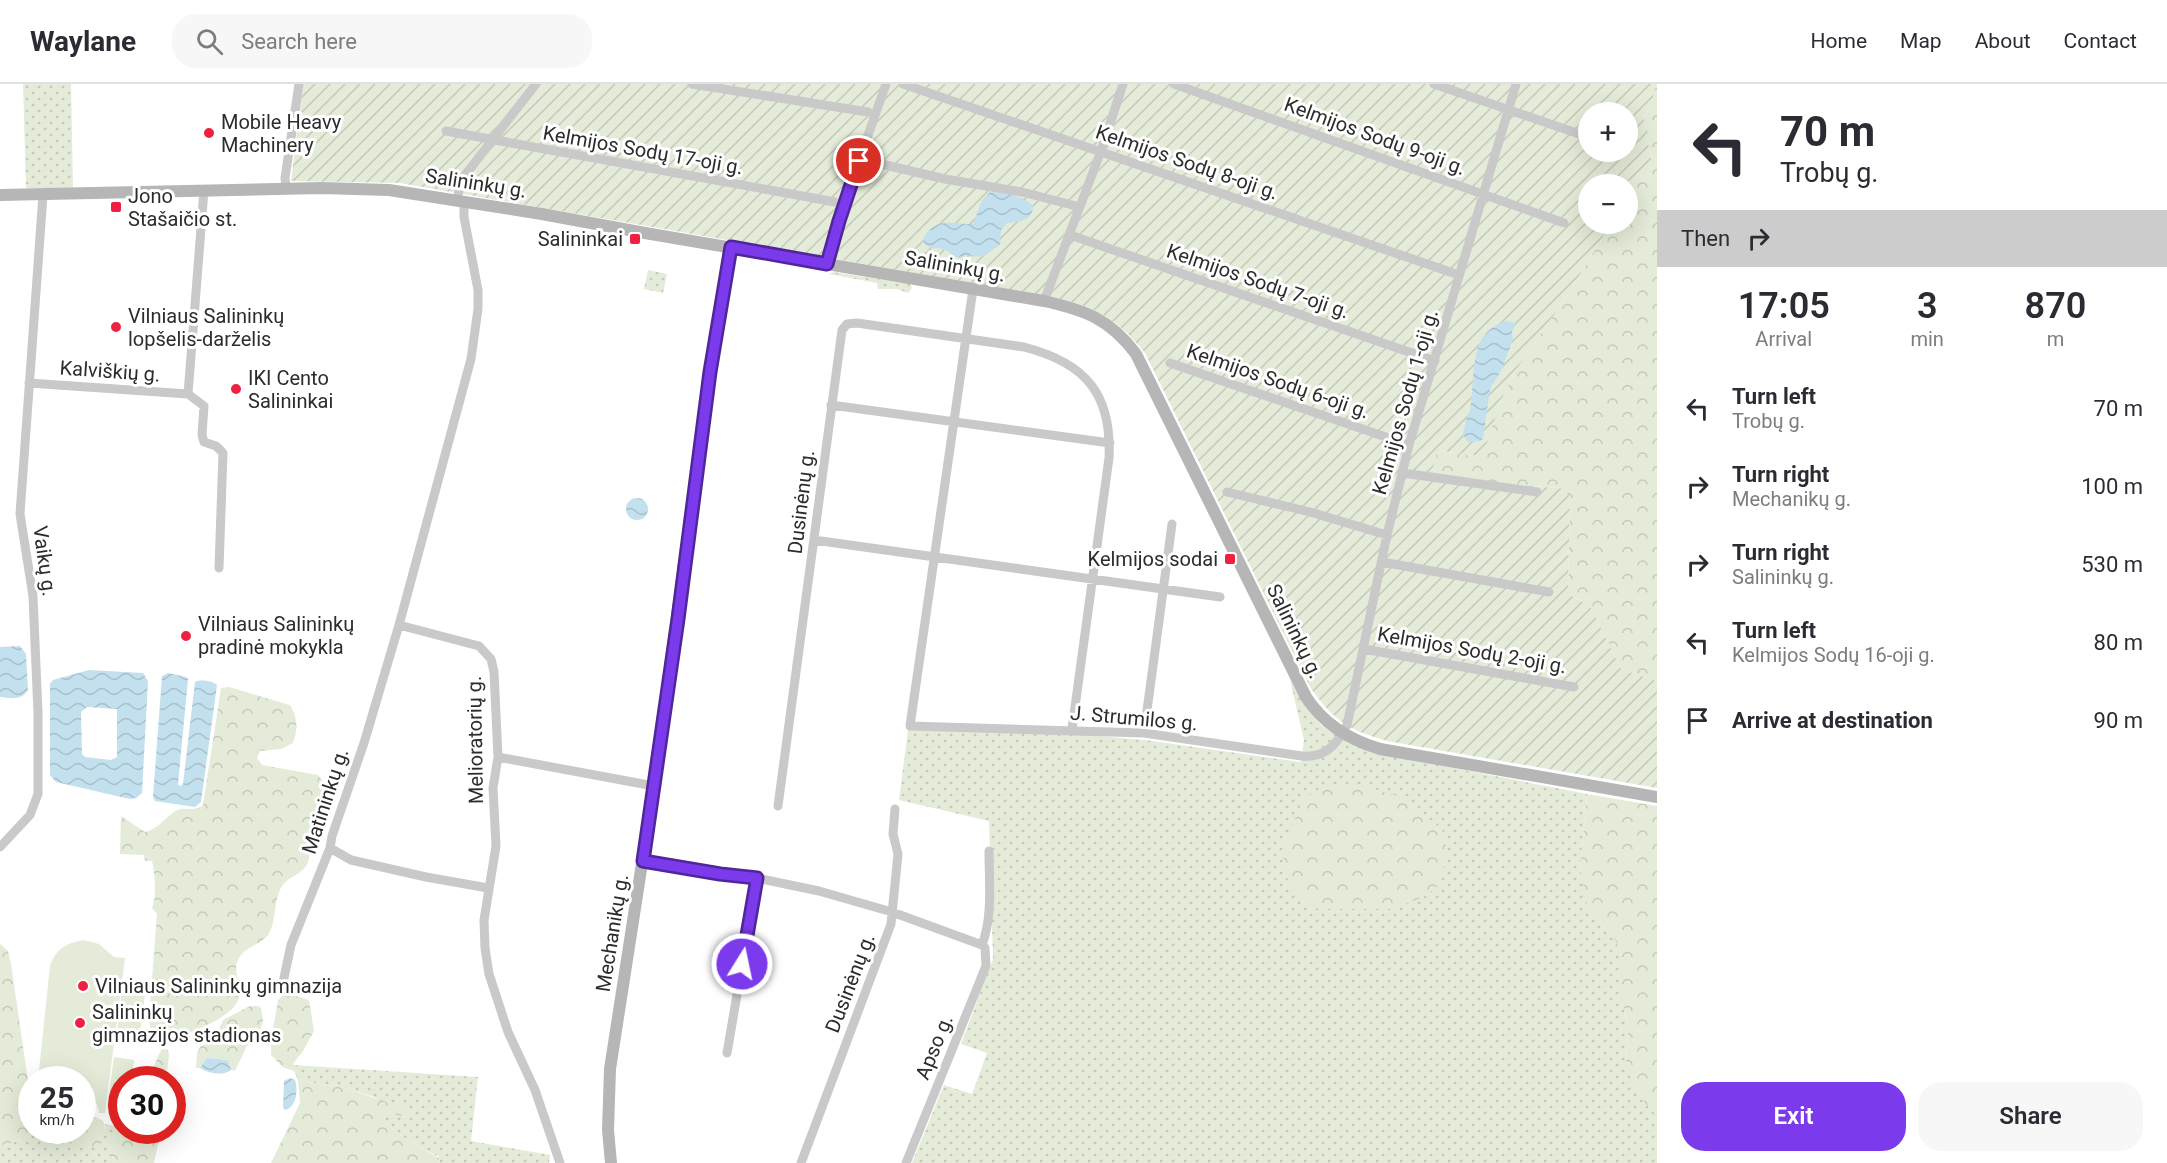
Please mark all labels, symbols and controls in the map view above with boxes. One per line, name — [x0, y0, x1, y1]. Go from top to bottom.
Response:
search box — [172, 14, 592, 68]
text: Waylane — [30, 25, 136, 58]
icon: search — [193, 25, 226, 58]
text: Search here — [241, 29, 357, 54]
text: Home — [1811, 29, 1867, 53]
text: Map — [1900, 29, 1942, 53]
text: About — [1975, 29, 2031, 53]
text: Contact — [2064, 29, 2137, 53]
street label: Kelmijos Sodų 9-oji g. — [1281, 92, 1469, 180]
map controls — [1578, 102, 1638, 234]
button: + — [1578, 102, 1638, 162]
text: 70 m — [1780, 107, 1875, 156]
icon: left — [1681, 108, 1759, 186]
place label: Mobile Heavy Machinery — [221, 110, 342, 157]
street label: Kelmijos Sodų 8-oji g. — [1093, 119, 1281, 205]
street label: Kelmijos Sodų 17-oji g. — [541, 121, 745, 179]
marker: Mobile Heavy Machinery — [202, 126, 216, 140]
pin — [833, 135, 884, 186]
icon: arrive — [842, 144, 875, 177]
text: Trobų g. — [1780, 157, 1878, 189]
street label: Salininkų g. — [424, 163, 528, 203]
button: − — [1578, 174, 1638, 234]
place label: Jono Stašaičio st. — [128, 184, 237, 231]
marker: Jono Stašaičio st. — [109, 200, 123, 214]
icon: right — [1742, 222, 1775, 255]
text: Then — [1681, 226, 1730, 251]
place label: Salininkai — [538, 227, 623, 251]
marker: Salininkai — [628, 232, 642, 246]
street label: Kelmijos Sodų 7-oji g. — [1164, 238, 1352, 324]
street label: Salininkų g. — [903, 245, 1007, 287]
text: 17:05 — [1738, 285, 1830, 327]
text: 3 — [1917, 285, 1937, 327]
text: 870 — [2025, 285, 2086, 327]
place label: Vilniaus Salininkų lopšelis-darželis — [128, 304, 284, 351]
street label: Kelmijos Sodų 1-oji g. — [1367, 307, 1443, 497]
marker: Vilniaus Salininkų lopšelis-darželis — [109, 320, 123, 334]
text: Arrival — [1755, 327, 1812, 351]
text: min — [1910, 327, 1944, 351]
text: m — [2047, 327, 2064, 351]
street label: Kelmijos Sodų 6-oji g. — [1184, 338, 1372, 424]
street label: Kalviškių g. — [59, 356, 161, 386]
place label: IKI Cento Salininkai — [248, 366, 333, 413]
marker: IKI Cento Salininkai — [229, 382, 243, 396]
text: Turn left — [1732, 384, 1816, 409]
icon: left — [1681, 392, 1714, 425]
text: 70 m — [2094, 396, 2143, 421]
text: Trobų g. — [1732, 409, 1805, 433]
street label: Dusinėnų g. — [783, 449, 819, 555]
text: Turn right — [1732, 462, 1829, 487]
icon: right — [1681, 470, 1714, 503]
text: 100 m — [2081, 474, 2143, 499]
text: Mechanikų g. — [1732, 487, 1851, 511]
street label: Vaikų g. — [28, 524, 62, 598]
text: Turn right — [1732, 540, 1829, 565]
place label: Kelmijos sodai — [1088, 547, 1218, 571]
icon: right — [1681, 548, 1714, 581]
marker: Kelmijos sodai — [1223, 552, 1237, 566]
text: 530 m — [2081, 552, 2143, 577]
text: Salininkų g. — [1732, 565, 1834, 589]
street label: Salininkų g. — [1262, 580, 1328, 682]
place label: Vilniaus Salininkų pradinė mokykla — [198, 612, 354, 659]
text: Turn left — [1732, 618, 1816, 643]
street label: Kelmijos Sodų 2-oji g. — [1376, 622, 1568, 678]
icon: left — [1681, 626, 1714, 659]
marker: Vilniaus Salininkų pradinė mokykla — [179, 629, 193, 643]
text: 80 m — [2094, 630, 2143, 655]
text: Kelmijos Sodų 16-oji g. — [1732, 643, 1935, 667]
street label: Melioratorių g. — [462, 676, 488, 804]
street label: J. Strumilos g. — [1069, 700, 1199, 736]
icon: arrive — [1681, 704, 1714, 737]
text: Arrive at destination — [1732, 708, 1933, 733]
text: 90 m — [2094, 708, 2143, 733]
street label: Matininkų g. — [297, 745, 353, 857]
street label: Mechanikų g. — [591, 872, 633, 994]
street label: Dusinėnų g. — [820, 930, 880, 1036]
position arrow — [710, 932, 774, 996]
place label: Vilniaus Salininkų gimnazija — [95, 974, 342, 998]
marker: Vilniaus Salininkų gimnazija — [76, 979, 90, 993]
place label: Salininkų gimnazijos stadionas — [92, 1000, 281, 1047]
street label: Apso g. — [910, 1011, 958, 1083]
marker: Salininkų gimnazijos stadionas — [73, 1016, 87, 1030]
speed limit sign: 30 — [108, 1066, 186, 1144]
text: 25 — [40, 1080, 74, 1115]
button: Exit — [1681, 1082, 1906, 1151]
button: Share — [1918, 1082, 2143, 1151]
text: km/h — [39, 1111, 75, 1129]

